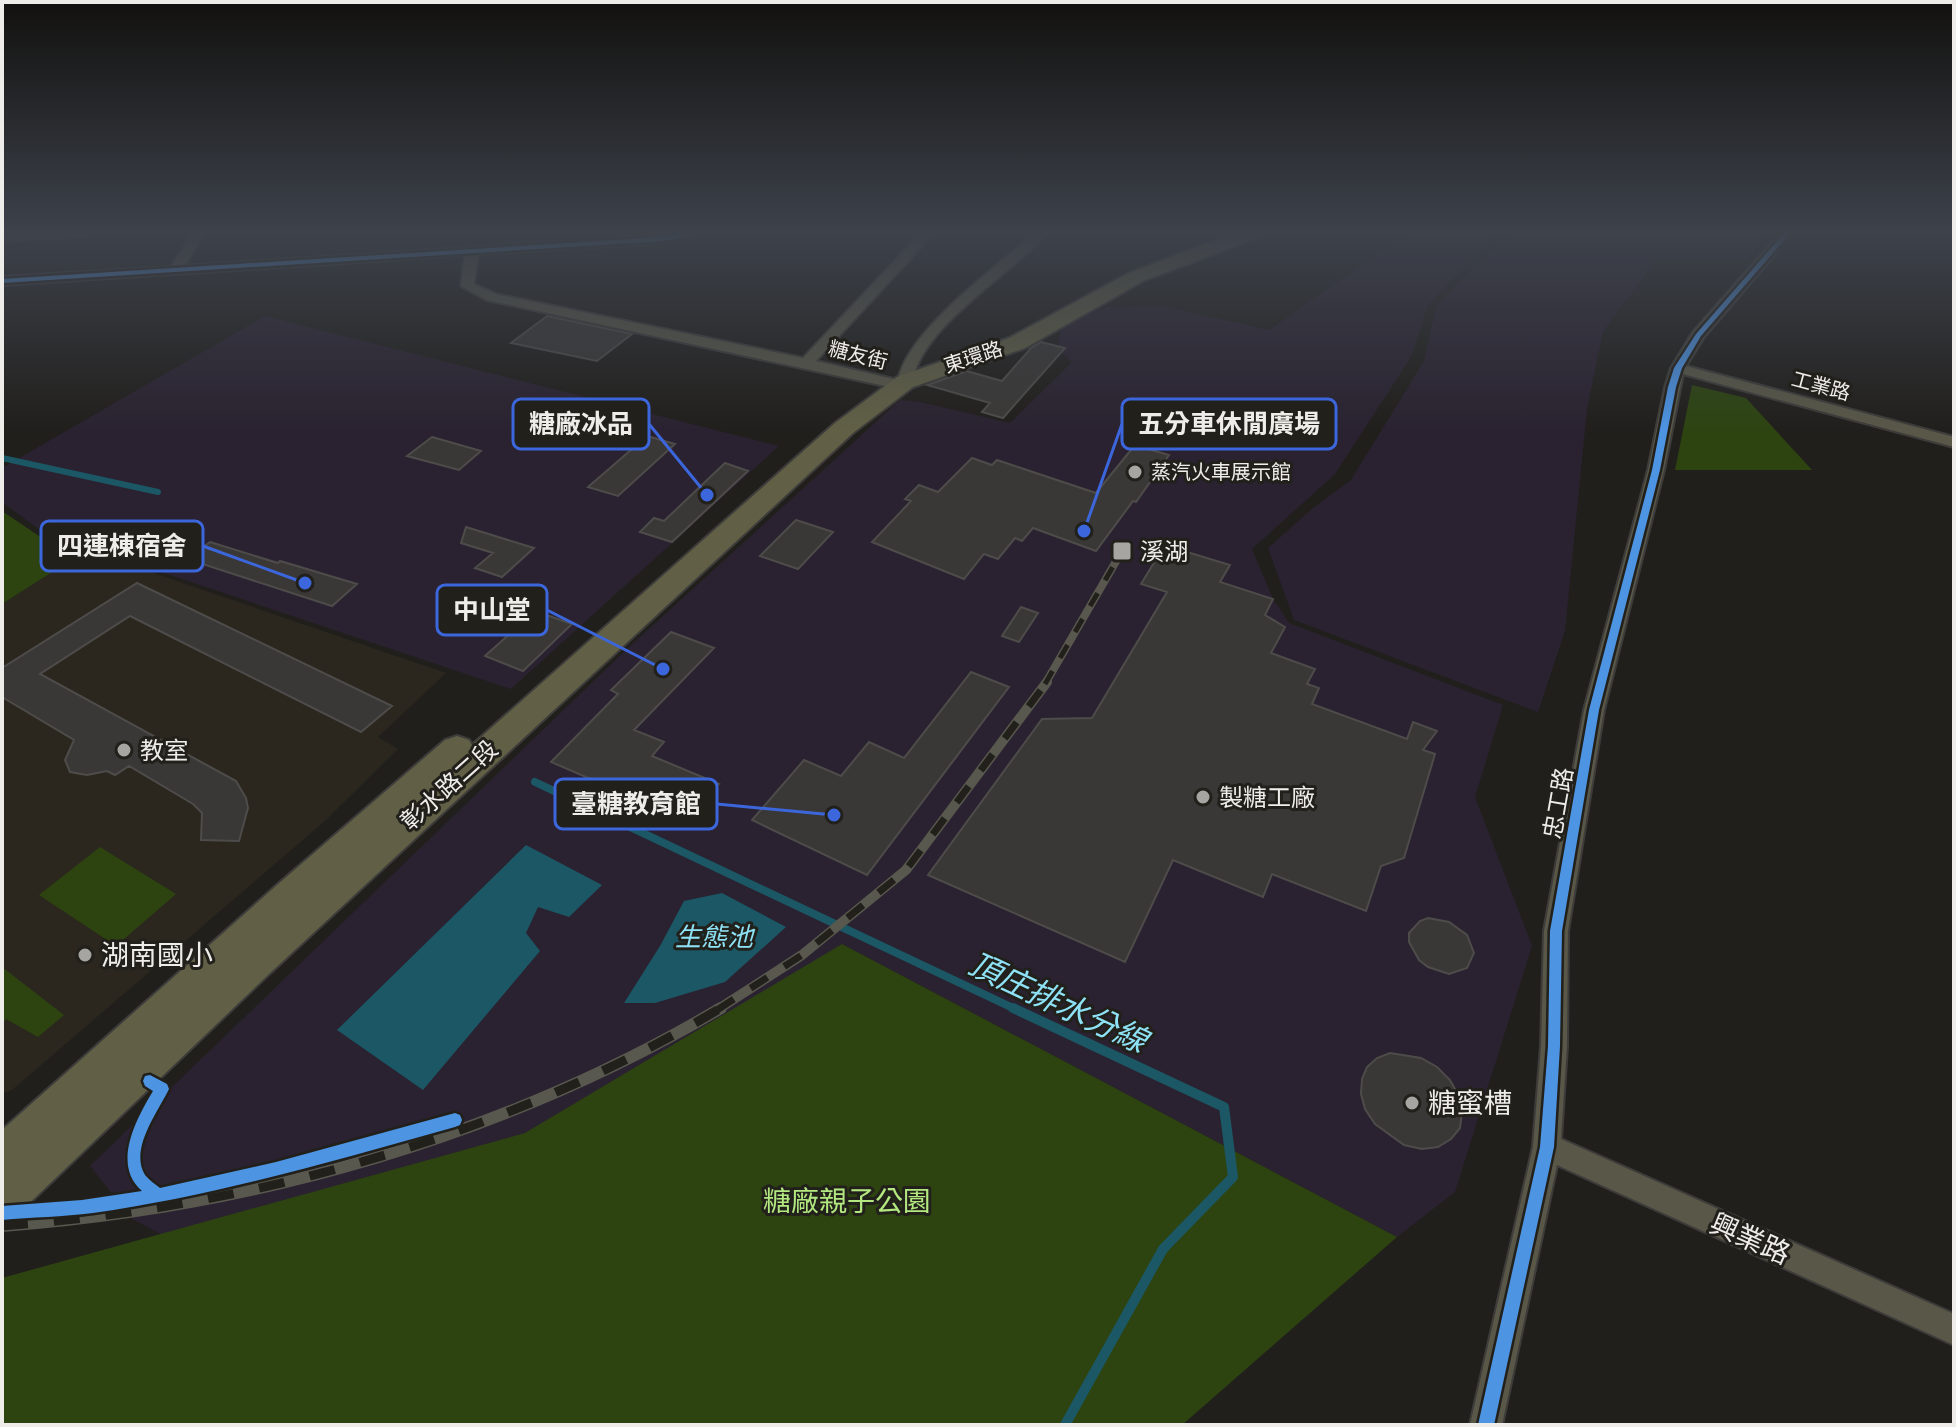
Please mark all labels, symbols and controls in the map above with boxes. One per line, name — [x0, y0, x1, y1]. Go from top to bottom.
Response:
street label: 糖友街 — [826, 334, 890, 376]
street label: 東環路 — [940, 334, 1006, 380]
street label: 工業路 — [1788, 365, 1854, 407]
callout: 糖廠冰品 — [513, 399, 649, 449]
callout: 五分車休閒廣場 — [1122, 399, 1336, 449]
text: 糖廠冰品 — [529, 406, 633, 442]
text: 五分車休閒廣場 — [1138, 406, 1320, 442]
place label: 蒸汽火車展示館 — [1151, 458, 1291, 486]
marker: 蒸汽火車展示館 — [1126, 463, 1144, 481]
callout: 四連棟宿舍 — [41, 521, 203, 571]
text: 四連棟宿舍 — [57, 528, 187, 564]
place label: 溪湖 — [1140, 535, 1188, 568]
marker: 溪湖 — [1111, 540, 1133, 562]
callout: 中山堂 — [437, 585, 547, 635]
text: 中山堂 — [453, 592, 531, 628]
street label: 彰水路二段 — [393, 733, 505, 837]
place label: 教室 — [140, 734, 188, 767]
marker: 教室 — [115, 741, 133, 759]
street label: 忠工路 — [1535, 765, 1581, 841]
callout: 臺糖教育館 — [555, 779, 717, 829]
place label: 製糖工廠 — [1219, 781, 1315, 814]
text: 臺糖教育館 — [571, 786, 701, 822]
marker: 製糖工廠 — [1194, 788, 1212, 806]
water label: 生態池 — [675, 919, 756, 955]
place label: 湖南國小 — [101, 936, 213, 975]
water label: 頂庄排水分線 — [961, 941, 1157, 1064]
marker: 湖南國小 — [76, 946, 94, 964]
place label: 糖蜜槽 — [1428, 1084, 1512, 1123]
marker: 糖蜜槽 — [1403, 1094, 1421, 1112]
park label: 糖廠親子公園 — [763, 1182, 931, 1221]
street label: 興業路 — [1704, 1204, 1796, 1274]

